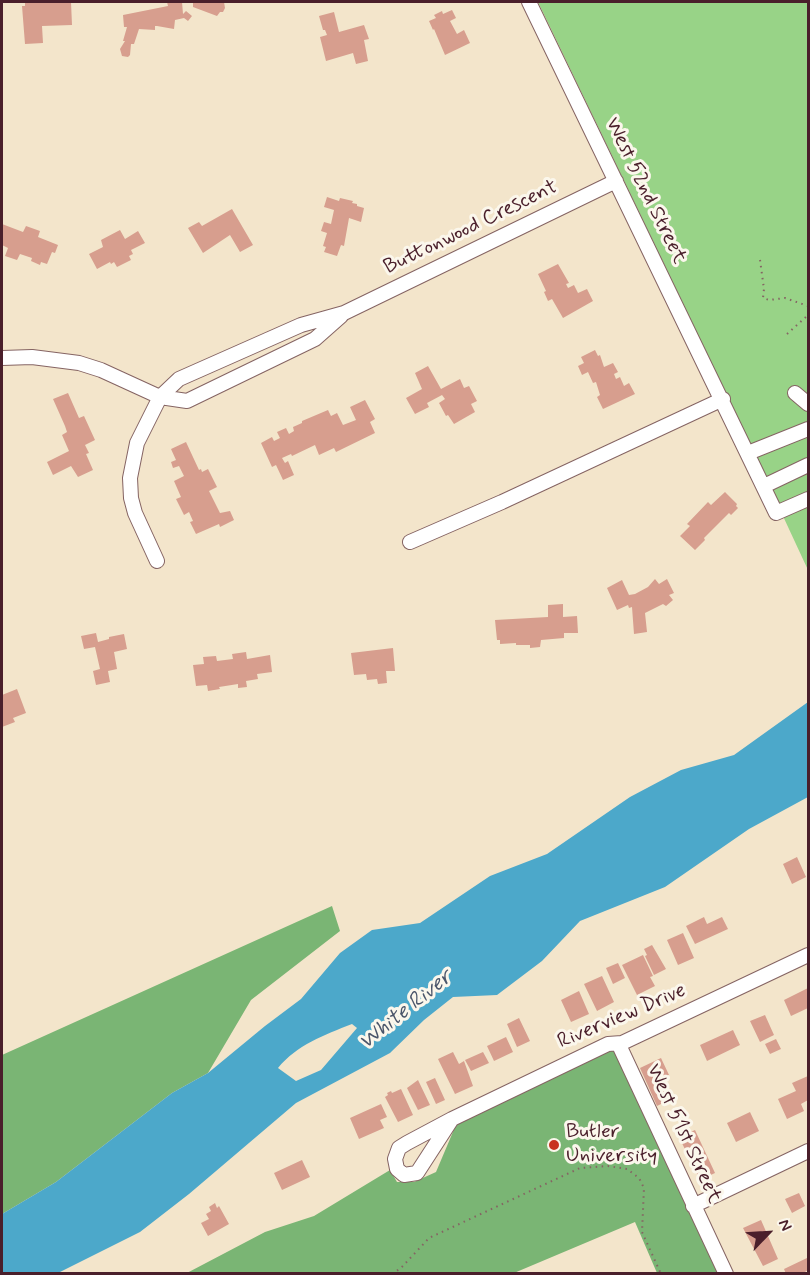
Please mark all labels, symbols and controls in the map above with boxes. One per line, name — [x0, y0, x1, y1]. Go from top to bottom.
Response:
street label: West 52nd Street — [599, 114, 691, 268]
street label: Buttonwood Crescent — [380, 175, 562, 281]
water label: White River — [354, 965, 458, 1057]
street label: Riverview Drive — [554, 979, 690, 1055]
street label: West 51st Street — [640, 1060, 726, 1208]
place label: Butler University — [566, 1120, 657, 1170]
marker: Butler University — [547, 1138, 561, 1152]
north arrow — [738, 1203, 798, 1263]
text: N — [773, 1216, 797, 1234]

